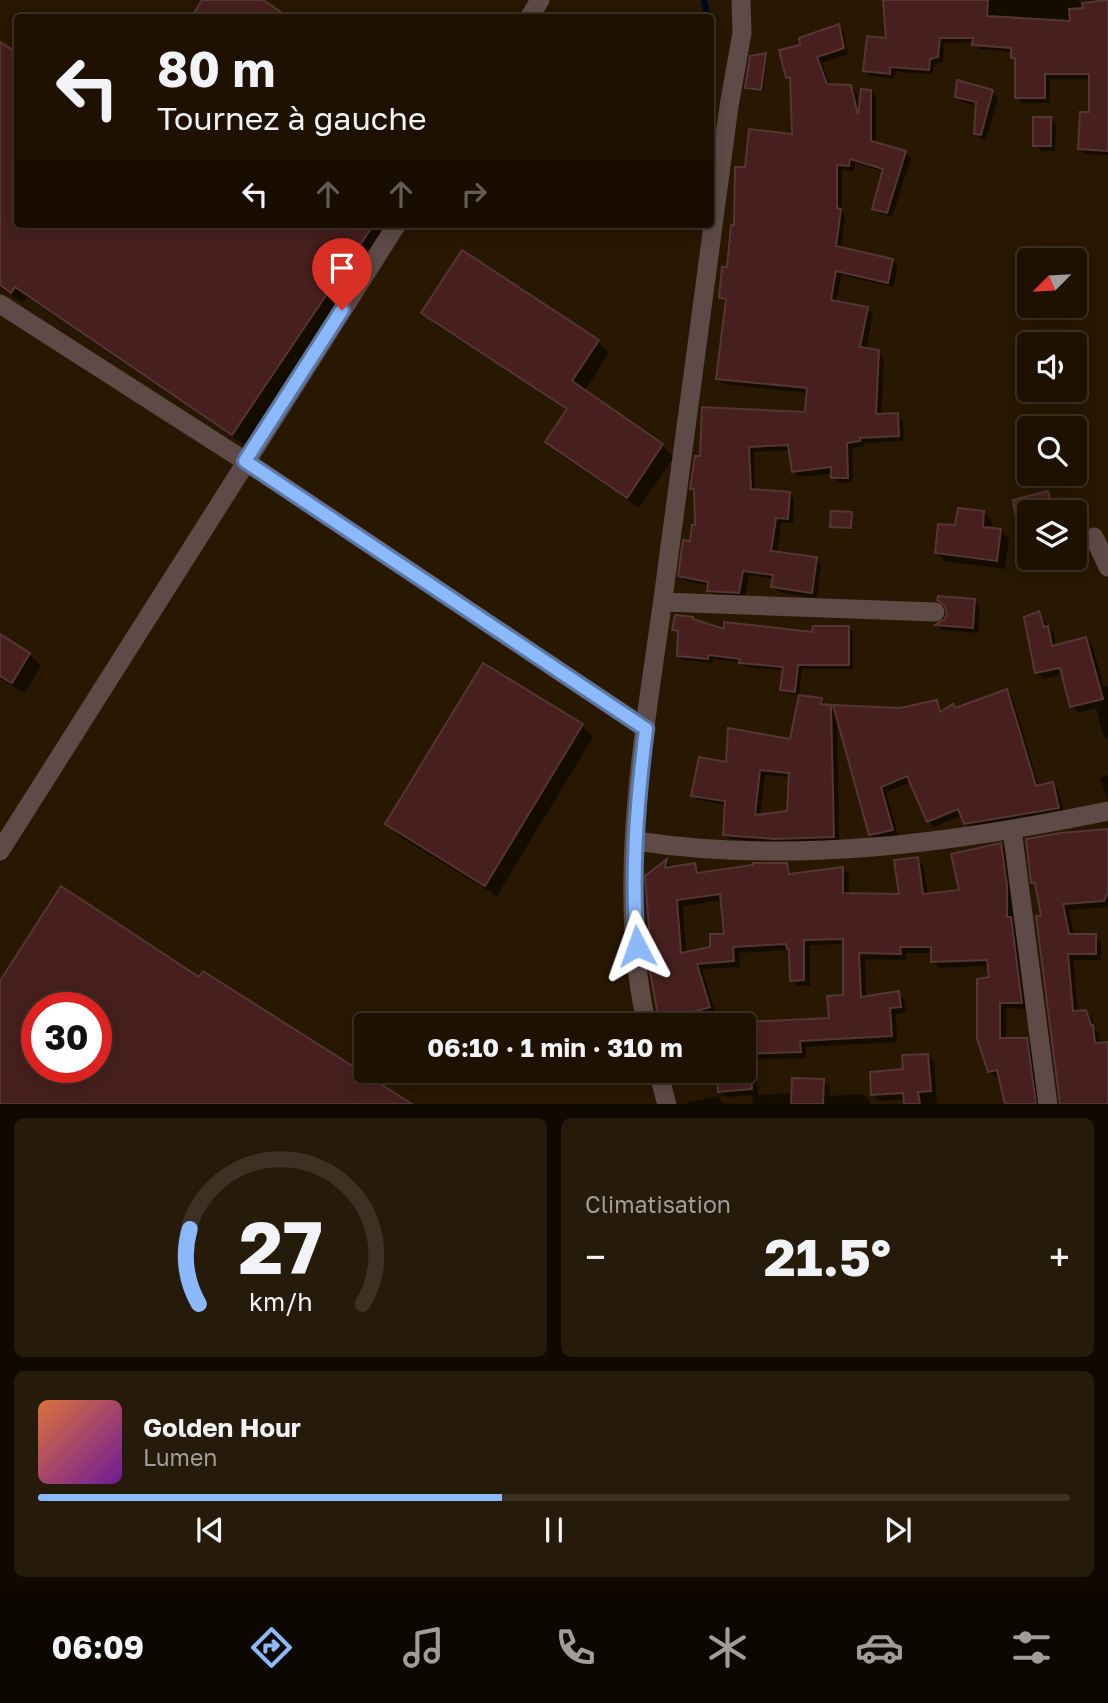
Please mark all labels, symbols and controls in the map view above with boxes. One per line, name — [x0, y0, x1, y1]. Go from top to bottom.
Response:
text: 80 m — [157, 39, 275, 98]
icon: left — [42, 42, 133, 133]
text: Tournez à gauche — [157, 99, 426, 137]
icon: left — [236, 175, 274, 213]
icon: ahead — [309, 175, 347, 213]
icon: ahead — [382, 175, 420, 213]
icon: right — [455, 175, 493, 213]
pin — [312, 238, 372, 310]
north arrow — [1017, 248, 1087, 318]
map controls — [1017, 248, 1087, 570]
icon: arrive — [323, 249, 361, 287]
button: sound — [1017, 332, 1087, 402]
button: search — [1017, 416, 1087, 486]
button: layers — [1017, 500, 1087, 570]
position arrow — [600, 909, 674, 983]
speed limit sign: 30 — [21, 992, 112, 1083]
text: 06:10 · 1 min · 310 m — [427, 1032, 683, 1063]
text: Climatisation — [585, 1190, 731, 1218]
text: 27 — [238, 1203, 323, 1290]
text: 21.5° — [764, 1225, 891, 1287]
text: − — [585, 1234, 606, 1279]
text: + — [1049, 1234, 1070, 1279]
text: km/h — [249, 1285, 312, 1316]
text: Golden Hour — [143, 1412, 301, 1443]
text: Lumen — [143, 1443, 217, 1471]
icon: previous — [191, 1511, 229, 1549]
icon: pause — [535, 1511, 573, 1549]
icon: next — [879, 1511, 917, 1549]
icon: directions — [247, 1623, 296, 1672]
icon: music — [399, 1623, 448, 1672]
icon: phone — [551, 1623, 600, 1672]
icon: climate — [703, 1623, 752, 1672]
icon: car — [855, 1623, 904, 1672]
icon: filters — [1007, 1623, 1056, 1672]
text: 06:09 — [52, 1628, 144, 1666]

